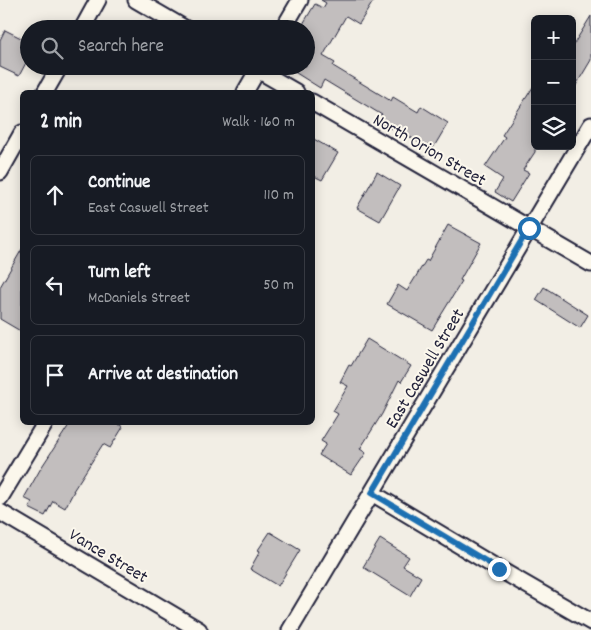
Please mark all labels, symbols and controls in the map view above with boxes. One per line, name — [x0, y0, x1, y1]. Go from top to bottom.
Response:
map controls — [531, 15, 576, 150]
button: + — [531, 15, 576, 60]
search box — [20, 20, 315, 75]
icon: search — [38, 34, 66, 62]
text: Search here — [78, 34, 164, 61]
button: − — [531, 60, 576, 105]
button: layers — [531, 105, 576, 150]
text: 2 min — [40, 108, 82, 138]
street label: North Orion Street — [367, 109, 490, 194]
text: Walk · 160 m — [222, 111, 295, 134]
text: Continue — [88, 170, 150, 197]
icon: ahead — [41, 181, 69, 209]
text: 110 m — [264, 184, 294, 207]
text: East Caswell Street — [88, 197, 209, 220]
route start — [518, 217, 541, 240]
text: Turn left — [88, 260, 151, 287]
icon: left — [41, 271, 69, 299]
text: 50 m — [263, 274, 294, 297]
text: McDaniels Street — [88, 287, 190, 310]
street label: East Caswell Street — [380, 304, 472, 434]
icon: arrive — [41, 361, 69, 389]
text: Arrive at destination — [88, 362, 238, 389]
street label: Vance Street — [63, 524, 152, 591]
route end — [488, 558, 511, 581]

